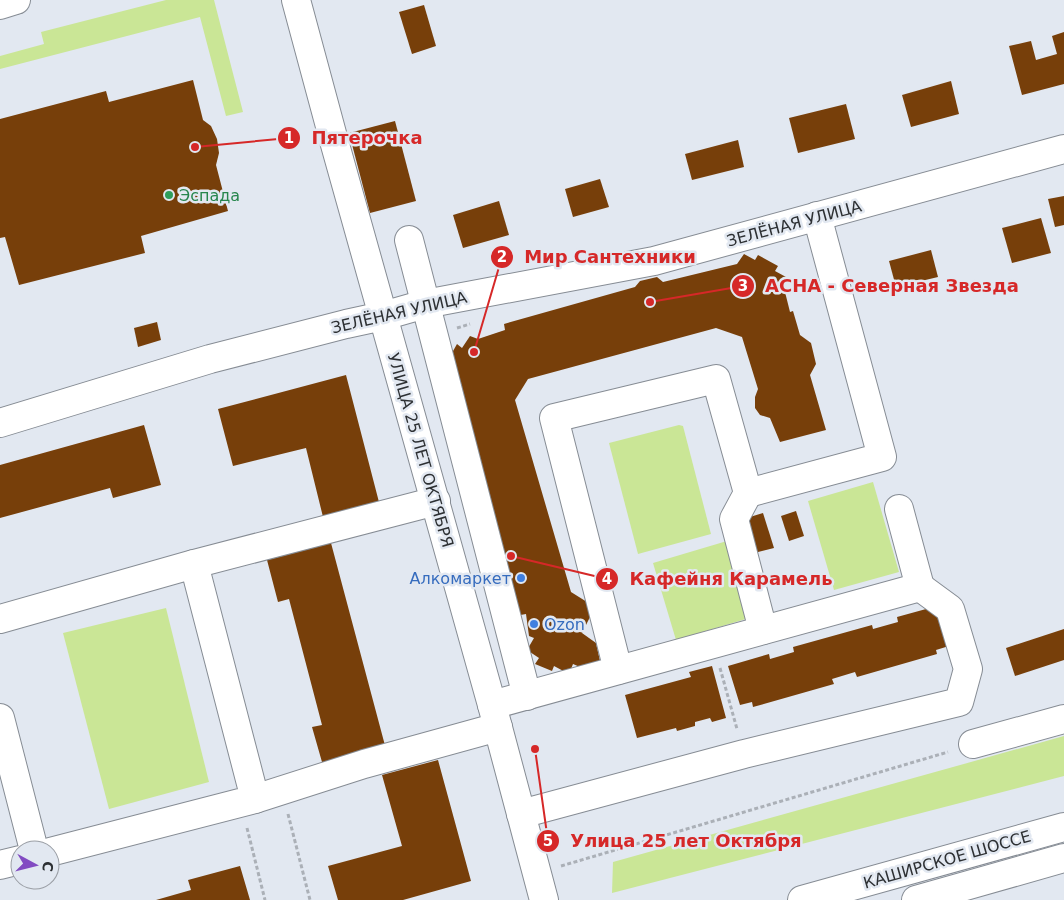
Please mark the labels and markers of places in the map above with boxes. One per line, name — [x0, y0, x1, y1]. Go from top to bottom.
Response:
callout: Пятерочка — [277, 121, 433, 154]
place label: Эспада — [179, 186, 240, 205]
marker: Эспада — [163, 189, 175, 201]
callout: Мир Сантехники — [489, 240, 706, 273]
callout: АСНА - Северная Звезда — [730, 269, 1029, 302]
callout: Кафейня Карамель — [594, 563, 842, 596]
place label: Алкомаркет — [410, 569, 511, 588]
marker: Алкомаркет — [515, 572, 527, 584]
place label: Ozon — [544, 615, 585, 634]
marker: Ozon — [528, 618, 540, 630]
callout: Улица 25 лет Октября — [536, 825, 812, 858]

